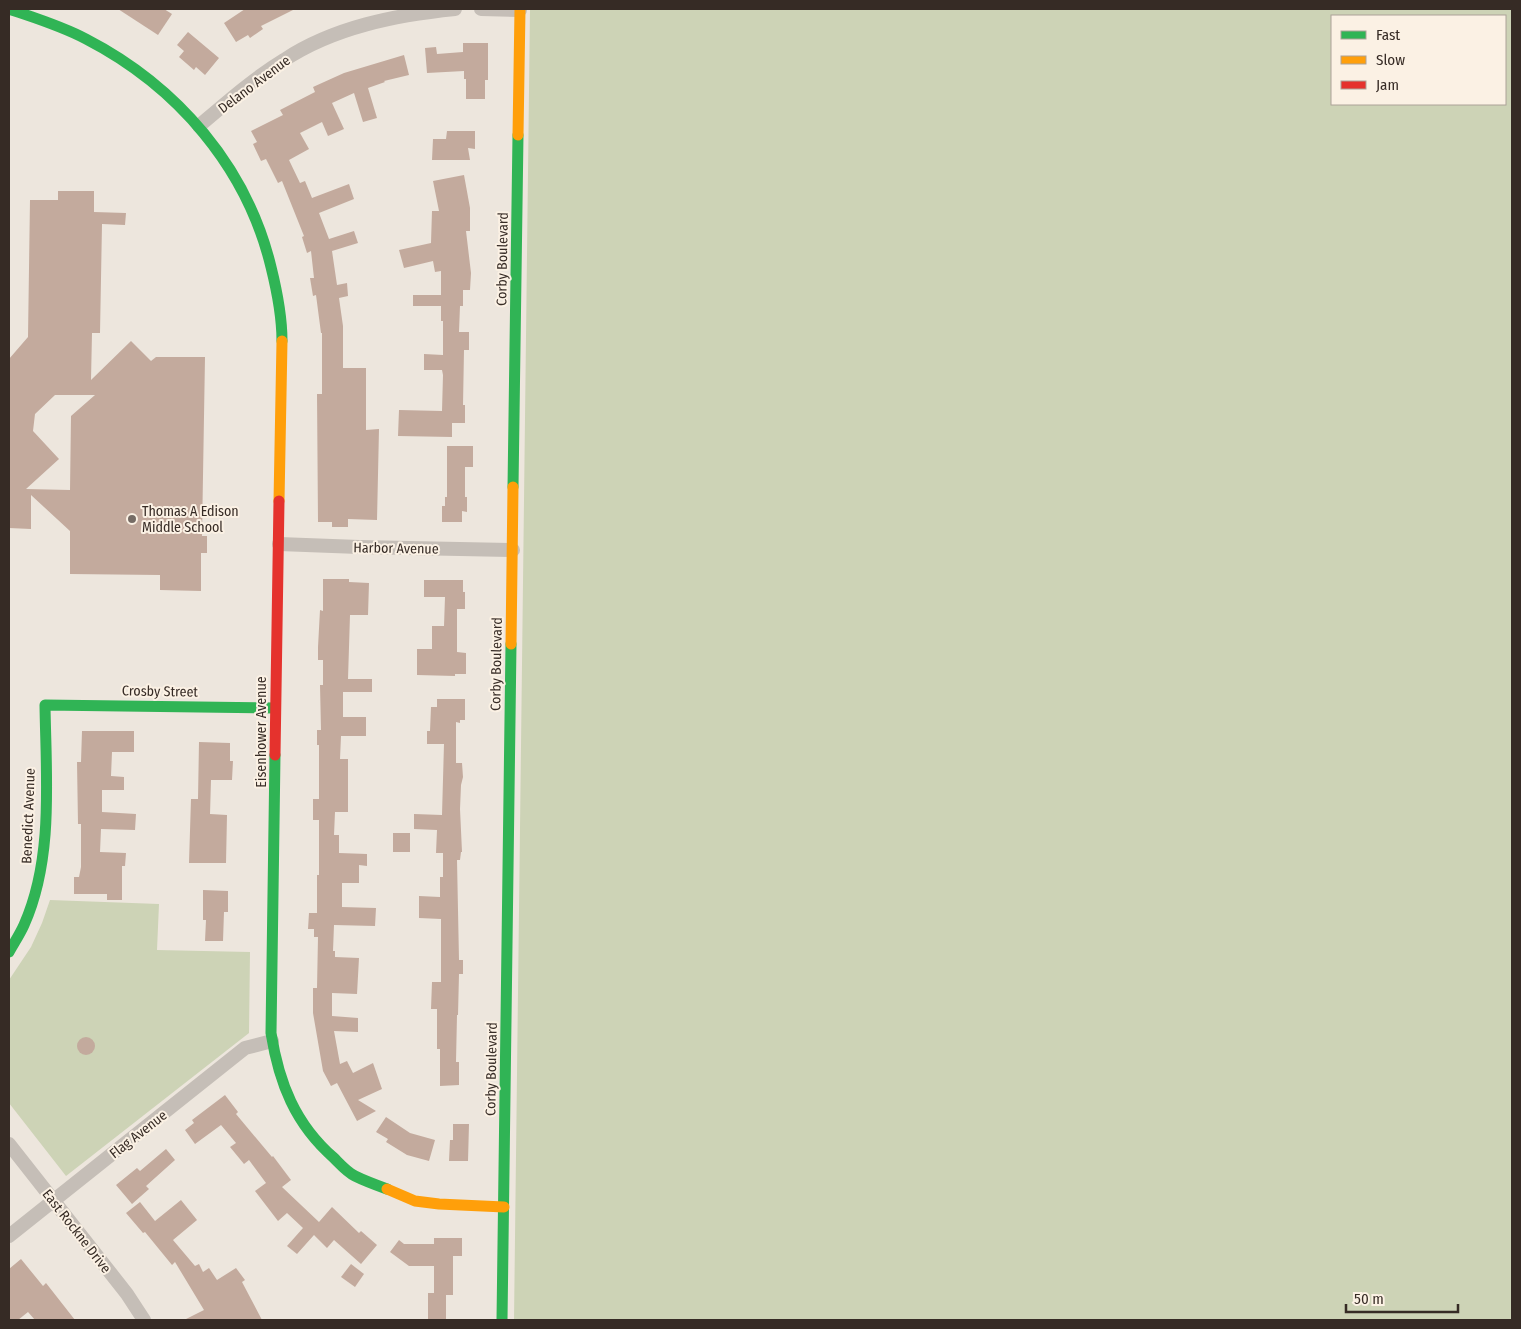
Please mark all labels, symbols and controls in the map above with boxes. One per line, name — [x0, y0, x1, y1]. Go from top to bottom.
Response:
legend — [1331, 15, 1506, 105]
text: Fast — [1376, 26, 1400, 44]
text: Slow — [1376, 51, 1405, 69]
street label: Delano Avenue — [215, 52, 294, 117]
text: Jam — [1376, 76, 1399, 94]
street label: Corby Boulevard — [493, 212, 512, 306]
place label: Thomas A Edison Middle School — [142, 503, 239, 536]
marker: Thomas A Edison Middle School — [126, 513, 138, 525]
street label: Harbor Avenue — [353, 539, 439, 558]
street label: Corby Boulevard — [487, 617, 506, 711]
street label: Eisenhower Avenue — [253, 676, 270, 788]
street label: Crosby Street — [122, 682, 199, 701]
street label: Benedict Avenue — [18, 768, 39, 864]
street label: Corby Boulevard — [482, 1022, 501, 1116]
street label: Flag Avenue — [106, 1107, 171, 1162]
street label: East Rockne Drive — [39, 1186, 115, 1277]
scale bar — [1346, 1282, 1458, 1314]
text: 50 m — [1354, 1290, 1384, 1308]

